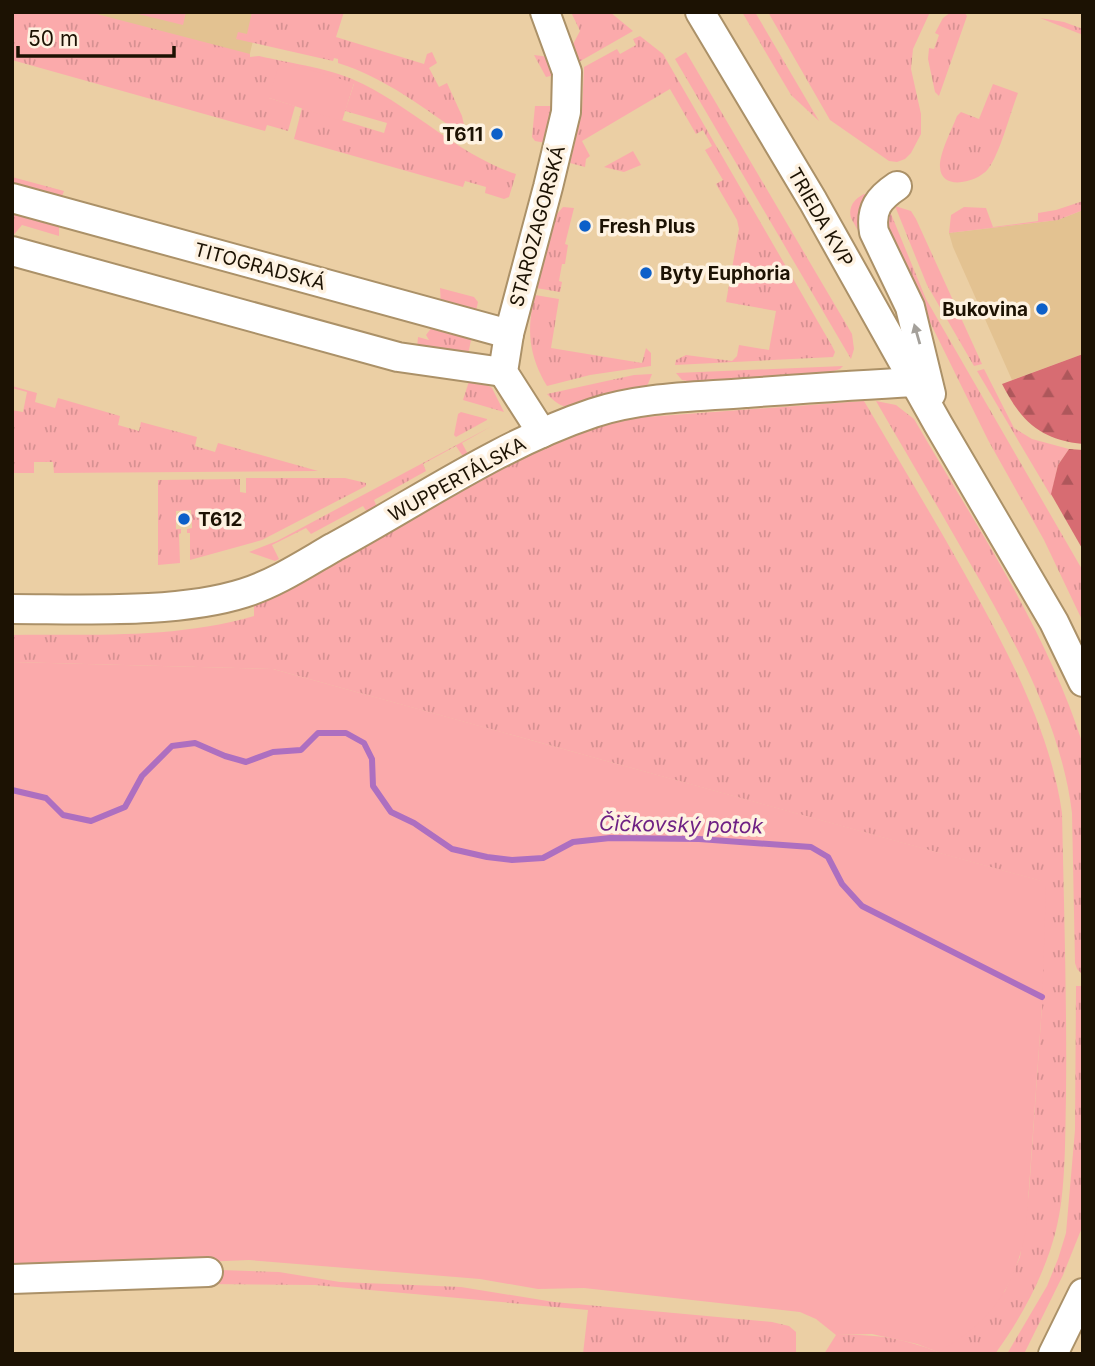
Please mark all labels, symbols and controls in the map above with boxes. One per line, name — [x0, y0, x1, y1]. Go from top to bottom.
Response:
scale bar — [18, 14, 173, 58]
text: 50 m — [28, 26, 78, 51]
place label: T611 — [442, 123, 483, 146]
marker: T611 — [489, 126, 505, 142]
street label: STAROZAGORSKÁ — [504, 143, 570, 309]
street label: TRIEDA KVP — [783, 164, 858, 271]
place label: Fresh Plus — [599, 215, 695, 238]
marker: Fresh Plus — [577, 218, 593, 234]
street label: TITOGRADSKÁ — [192, 237, 328, 295]
place label: Byty Euphoria — [660, 262, 791, 285]
marker: Byty Euphoria — [638, 265, 654, 281]
place label: Bukovina — [942, 298, 1028, 321]
marker: Bukovina — [1034, 301, 1050, 317]
one-way arrow — [912, 323, 922, 344]
street label: WUPPERTÁLSKA — [384, 431, 530, 527]
place label: T612 — [198, 508, 243, 531]
marker: T612 — [176, 511, 192, 527]
water label: Čičkovský potok — [599, 810, 764, 838]

